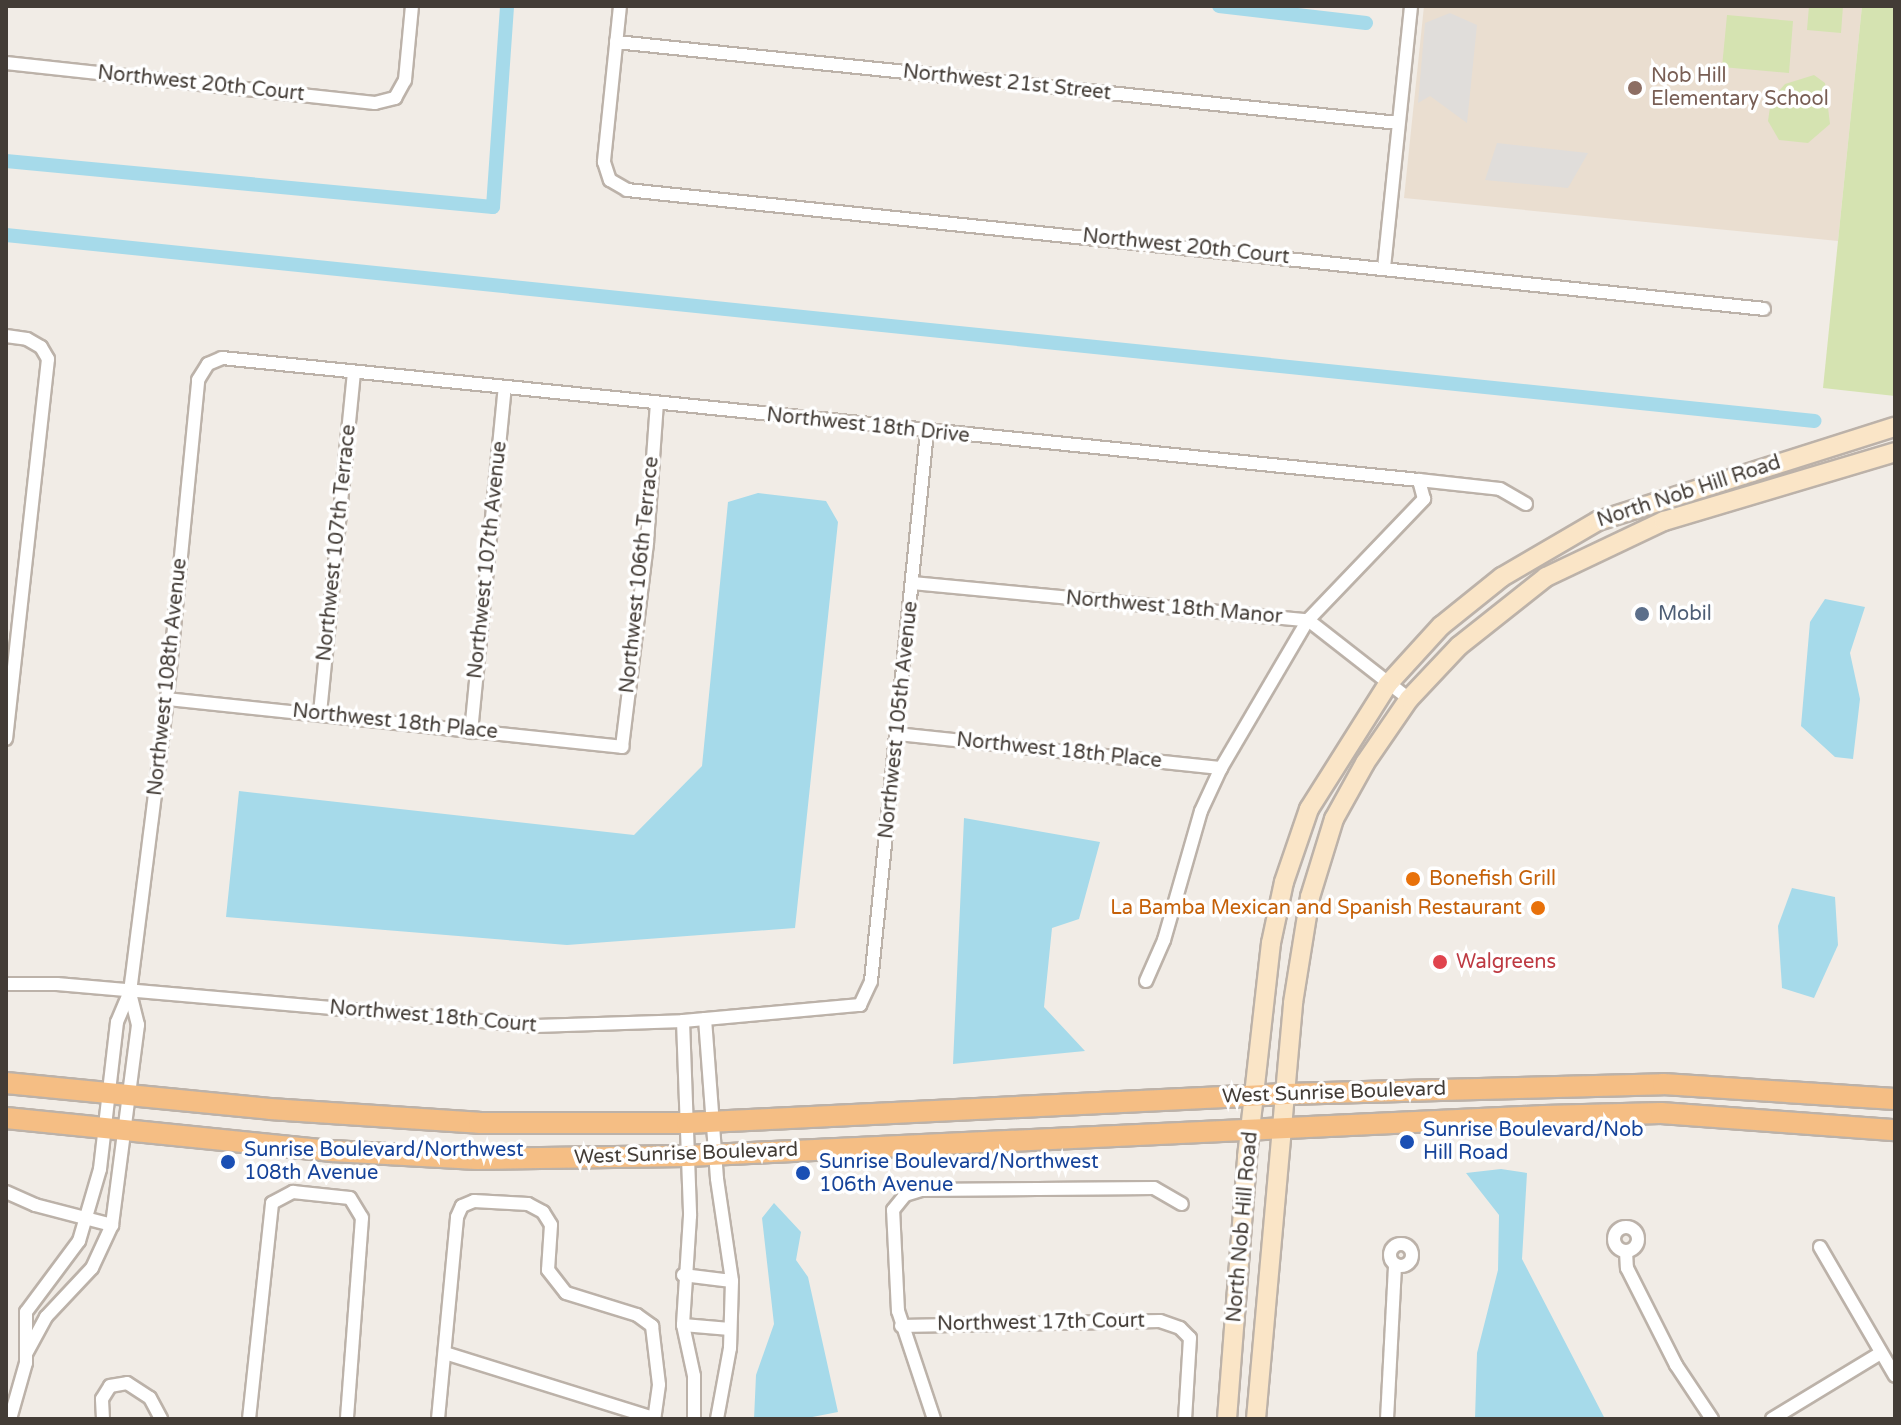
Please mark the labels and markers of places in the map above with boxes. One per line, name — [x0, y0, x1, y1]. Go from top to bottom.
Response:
place label: Nob Hill Elementary School — [1651, 64, 1829, 111]
marker: Nob Hill Elementary School — [1626, 79, 1644, 97]
place label: Mobil — [1658, 602, 1712, 626]
marker: Mobil — [1633, 605, 1651, 623]
place label: Bonefish Grill — [1429, 867, 1556, 891]
marker: Bonefish Grill — [1404, 870, 1422, 888]
place label: La Bamba Mexican and Spanish Restaurant — [1110, 896, 1522, 920]
marker: La Bamba Mexican and Spanish Restaurant — [1529, 899, 1547, 917]
place label: Walgreens — [1456, 950, 1556, 974]
marker: Walgreens — [1431, 953, 1449, 971]
place label: Sunrise Boulevard/Nob Hill Road — [1423, 1118, 1644, 1165]
marker: Sunrise Boulevard/Nob Hill Road — [1398, 1133, 1416, 1151]
place label: Sunrise Boulevard/Northwest 108th Avenue — [244, 1138, 524, 1185]
place label: Sunrise Boulevard/Northwest 106th Avenue — [819, 1150, 1099, 1197]
marker: Sunrise Boulevard/Northwest 108th Avenue — [219, 1153, 237, 1171]
marker: Sunrise Boulevard/Northwest 106th Avenue — [794, 1164, 812, 1182]

